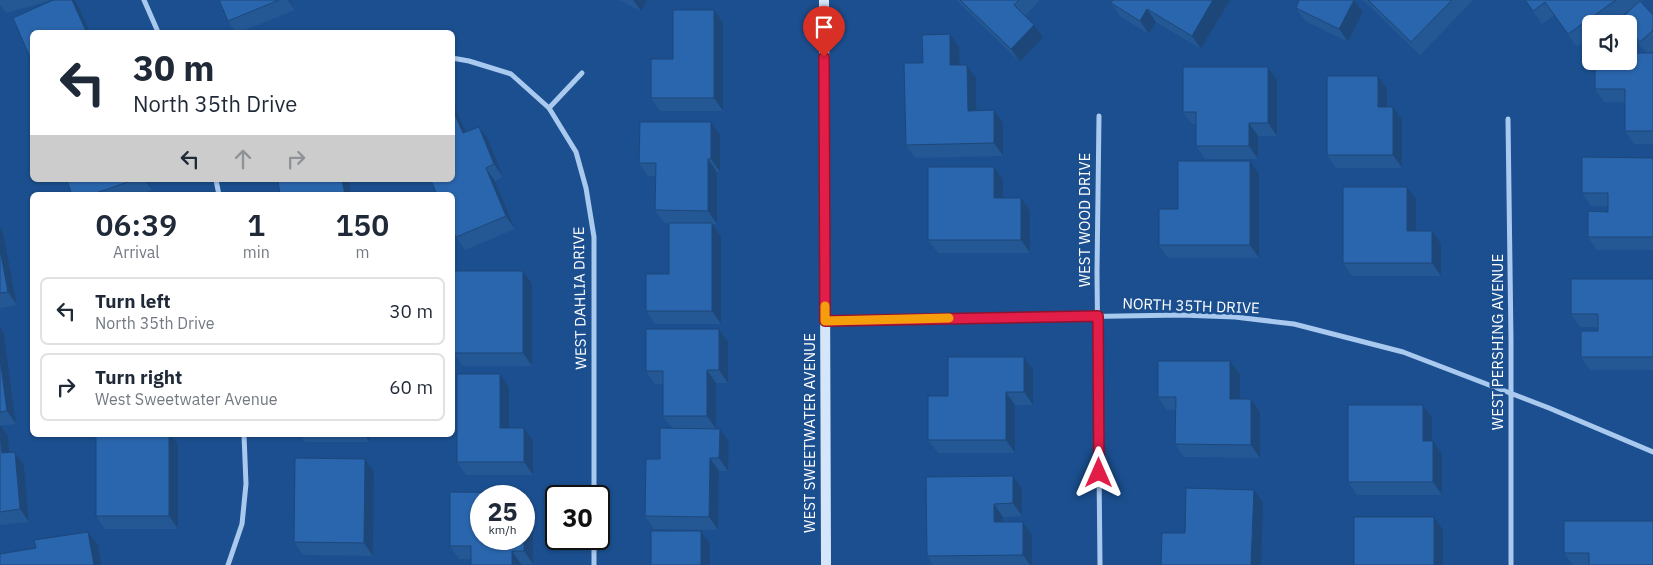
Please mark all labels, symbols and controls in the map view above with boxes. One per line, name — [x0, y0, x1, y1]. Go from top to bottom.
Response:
pin — [803, 6, 845, 57]
icon: arrive — [810, 13, 838, 41]
map controls — [1582, 15, 1637, 70]
button: sound — [1582, 15, 1637, 70]
text: 30 m — [133, 45, 215, 91]
icon: left — [50, 50, 115, 115]
text: North 35th Drive — [133, 89, 297, 118]
icon: left — [176, 145, 204, 173]
icon: ahead — [229, 145, 257, 173]
icon: right — [282, 145, 310, 173]
street label: WEST WOOD DRIVE — [1075, 153, 1094, 287]
text: 06:39 — [96, 205, 177, 244]
text: 1 — [247, 205, 265, 244]
text: 150 — [335, 205, 389, 244]
street label: WEST DAHLIA DRIVE — [569, 226, 590, 370]
text: Arrival — [113, 242, 160, 262]
text: min — [243, 242, 270, 262]
text: m — [355, 242, 369, 262]
street label: WEST PERSHING AVENUE — [1488, 254, 1507, 430]
text: Turn left — [95, 289, 171, 313]
street label: NORTH 35TH DRIVE — [1122, 294, 1260, 317]
icon: left — [52, 297, 80, 325]
text: 30 m — [389, 299, 433, 323]
text: North 35th Drive — [95, 313, 215, 333]
street label: WEST SWEETWATER AVENUE — [800, 333, 819, 533]
text: Turn right — [95, 365, 182, 389]
icon: right — [52, 373, 80, 401]
text: 60 m — [389, 375, 433, 399]
text: West Sweetwater Avenue — [95, 389, 278, 409]
position arrow — [1072, 446, 1124, 498]
speed limit sign: 30 — [545, 485, 610, 550]
text: 25 — [487, 495, 518, 528]
text: km/h — [488, 522, 517, 537]

